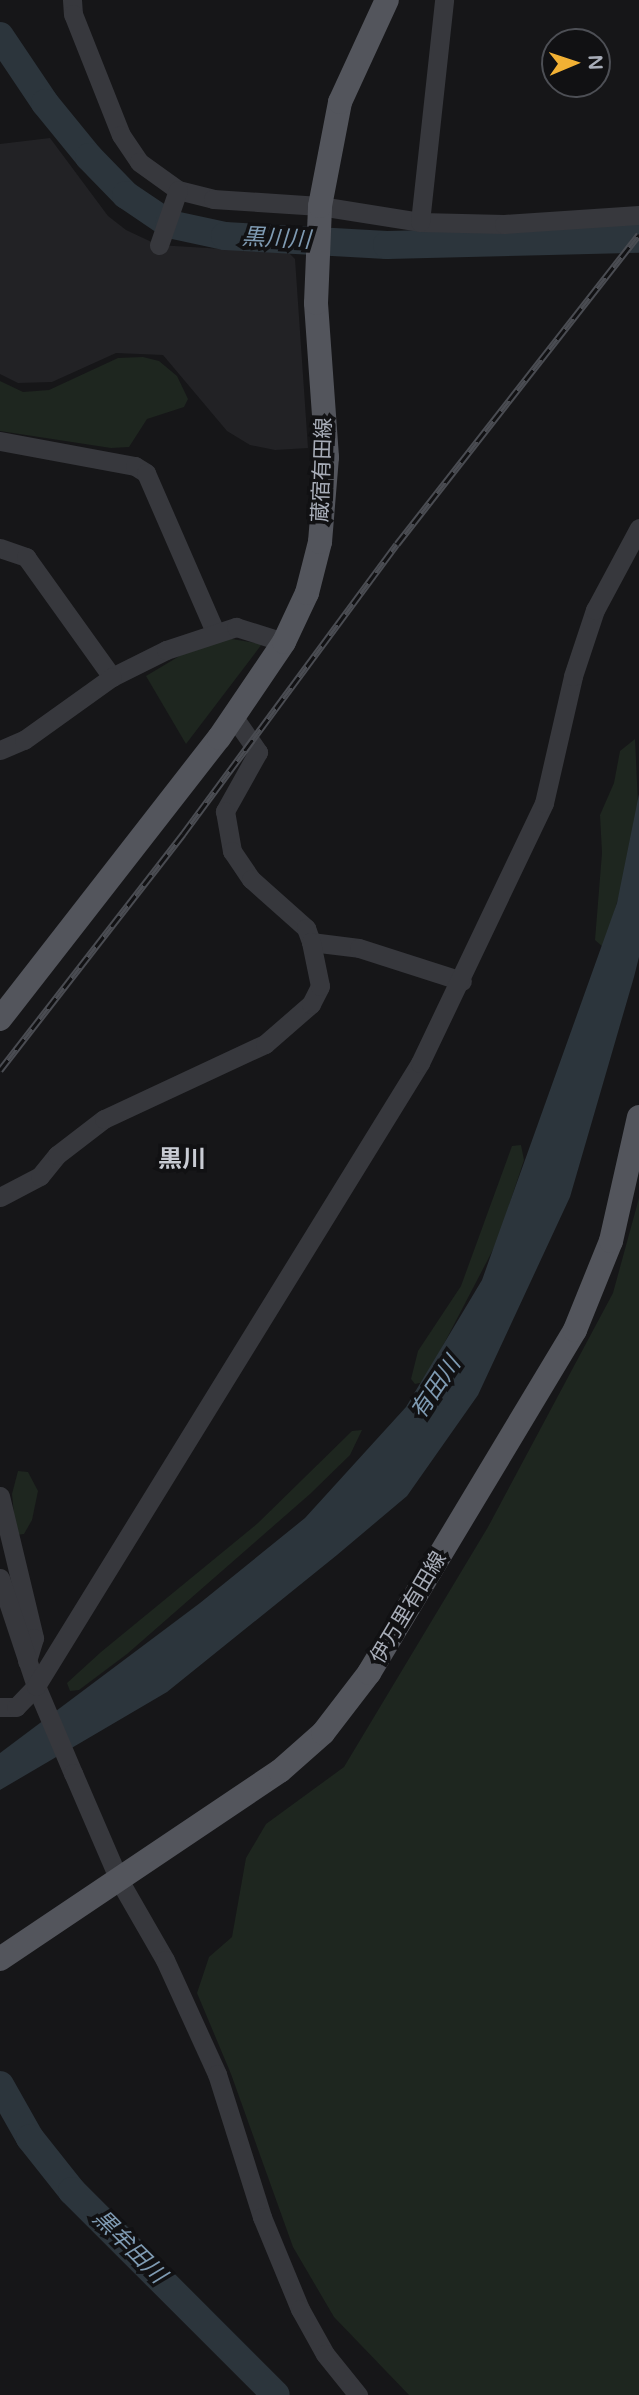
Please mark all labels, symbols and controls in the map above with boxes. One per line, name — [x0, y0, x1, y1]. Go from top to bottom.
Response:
north arrow — [541, 28, 611, 98]
text: N — [584, 54, 606, 70]
water label: 黒川川 — [241, 223, 311, 255]
street label: 蔵宿有田線 — [309, 417, 337, 523]
district label: 黒川 — [158, 1146, 206, 1174]
water label: 有田川 — [405, 1352, 467, 1424]
street label: 伊万里有田線 — [366, 1548, 452, 1668]
water label: 黒牟田川 — [87, 2205, 171, 2289]

